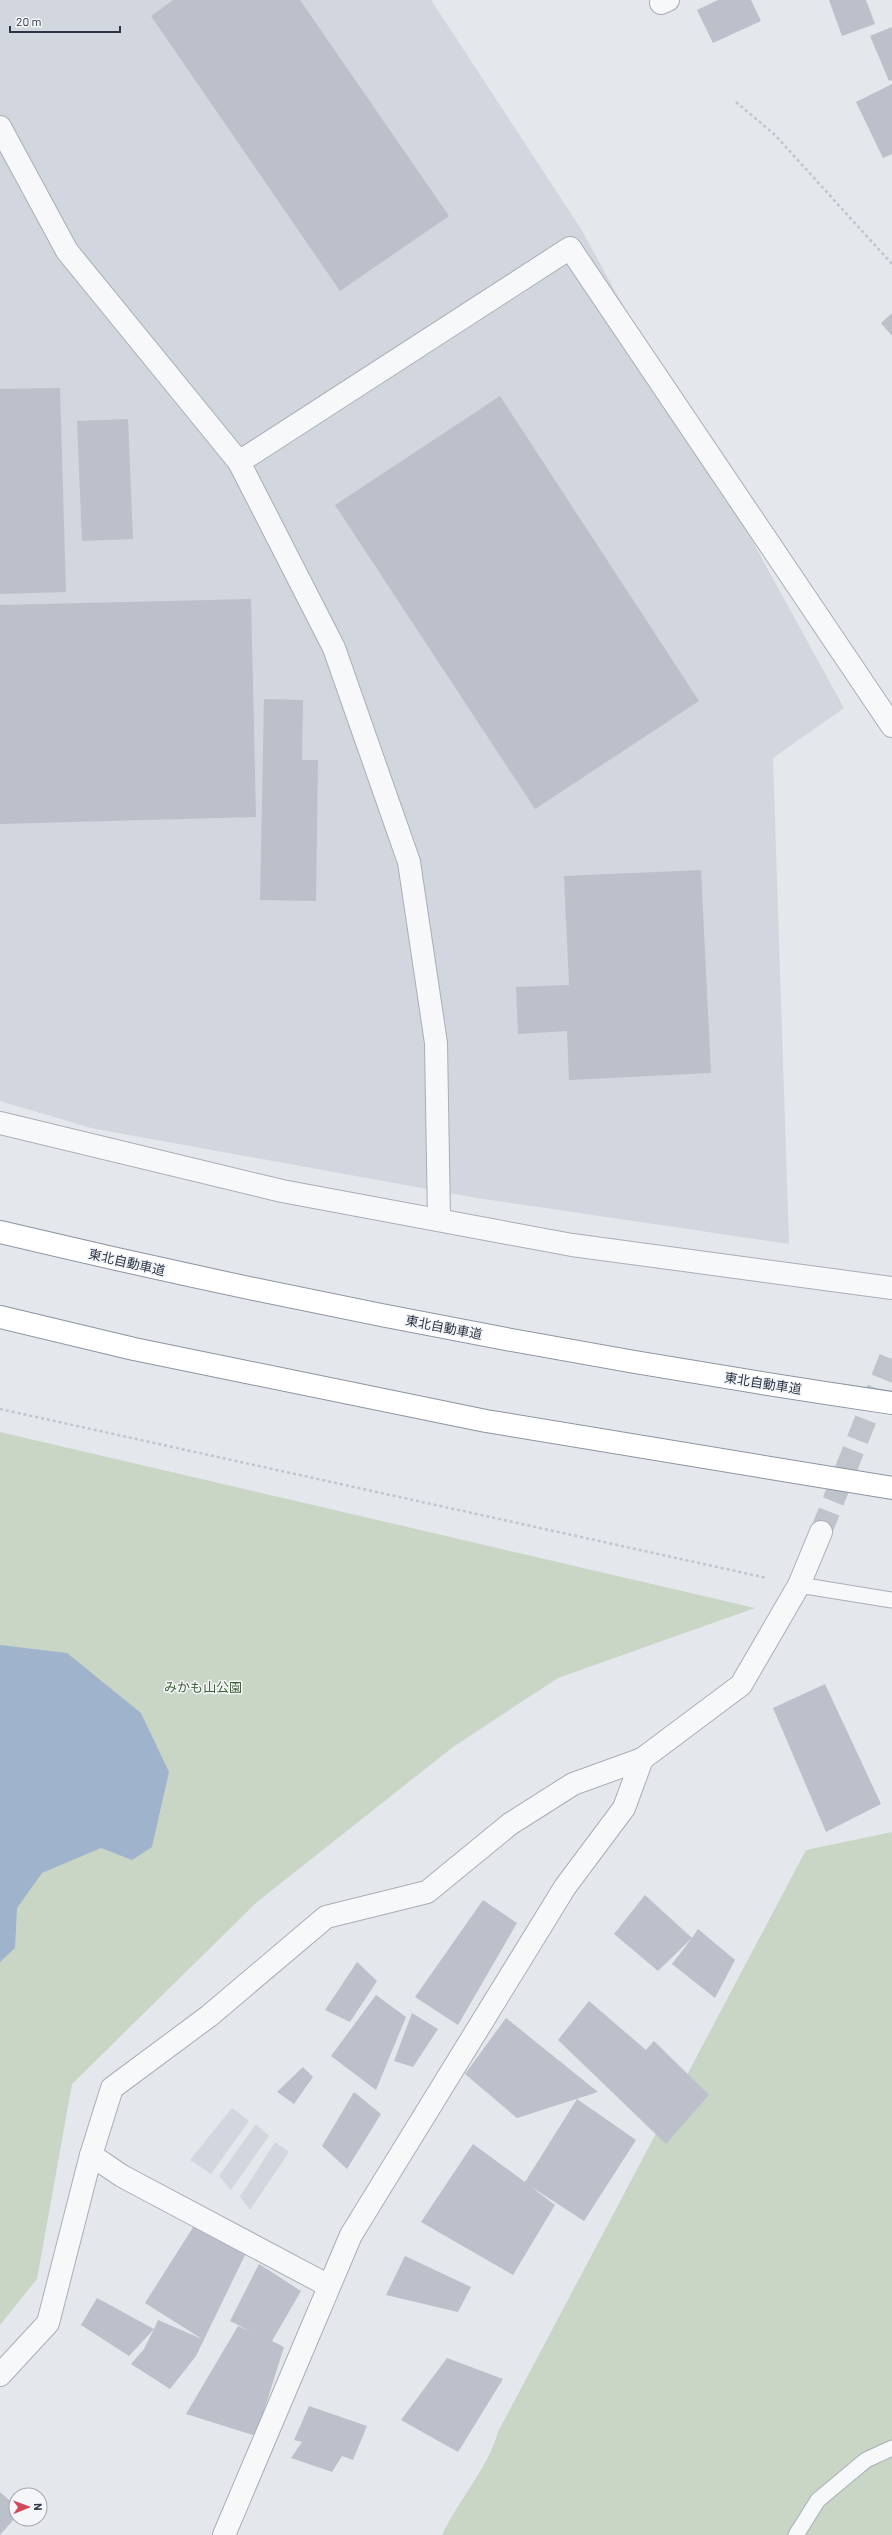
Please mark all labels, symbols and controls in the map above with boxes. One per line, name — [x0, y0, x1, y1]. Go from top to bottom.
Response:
scale bar — [10, 8, 120, 34]
text: 20 m — [16, 14, 42, 28]
street label: 東北自動車道 — [87, 1245, 167, 1279]
street label: 東北自動車道 — [404, 1312, 484, 1342]
street label: 東北自動車道 — [723, 1369, 803, 1397]
park label: みかも山公園 — [164, 1679, 242, 1695]
north arrow — [8, 2487, 48, 2527]
text: N — [32, 2503, 45, 2511]

